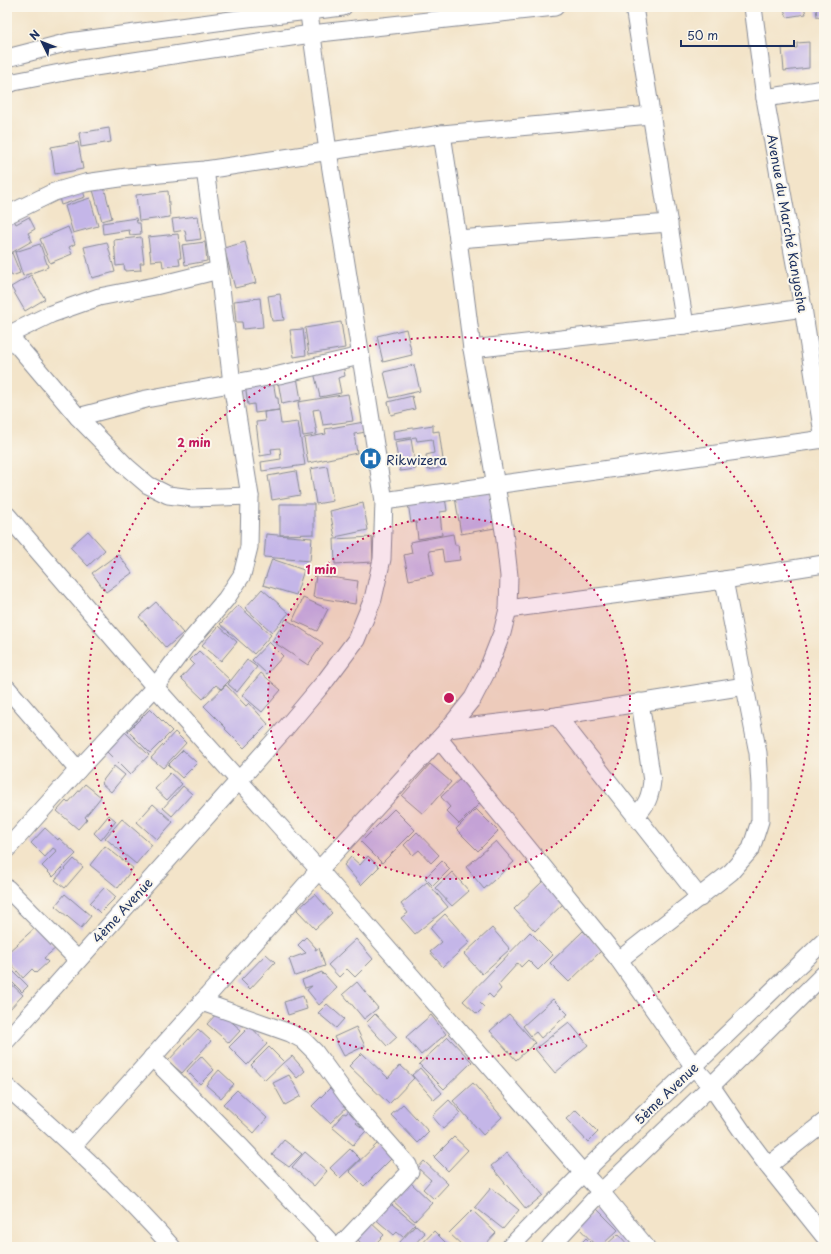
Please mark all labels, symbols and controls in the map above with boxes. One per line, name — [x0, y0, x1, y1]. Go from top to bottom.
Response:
north arrow — [22, 22, 62, 62]
scale bar — [681, 22, 794, 48]
text: N — [25, 26, 44, 44]
text: 50 m — [687, 26, 718, 44]
street label: Avenue du Marché Kanyosha — [763, 132, 813, 315]
text: 2 min — [177, 433, 211, 451]
hospital icon: Rikwizera — [357, 446, 383, 472]
place label: Rikwizera — [386, 450, 447, 469]
text: 1 min — [305, 560, 337, 578]
centre of rings — [442, 691, 456, 705]
street label: 4ème Avenue — [88, 873, 156, 947]
street label: 5ème Avenue — [630, 1058, 702, 1128]

